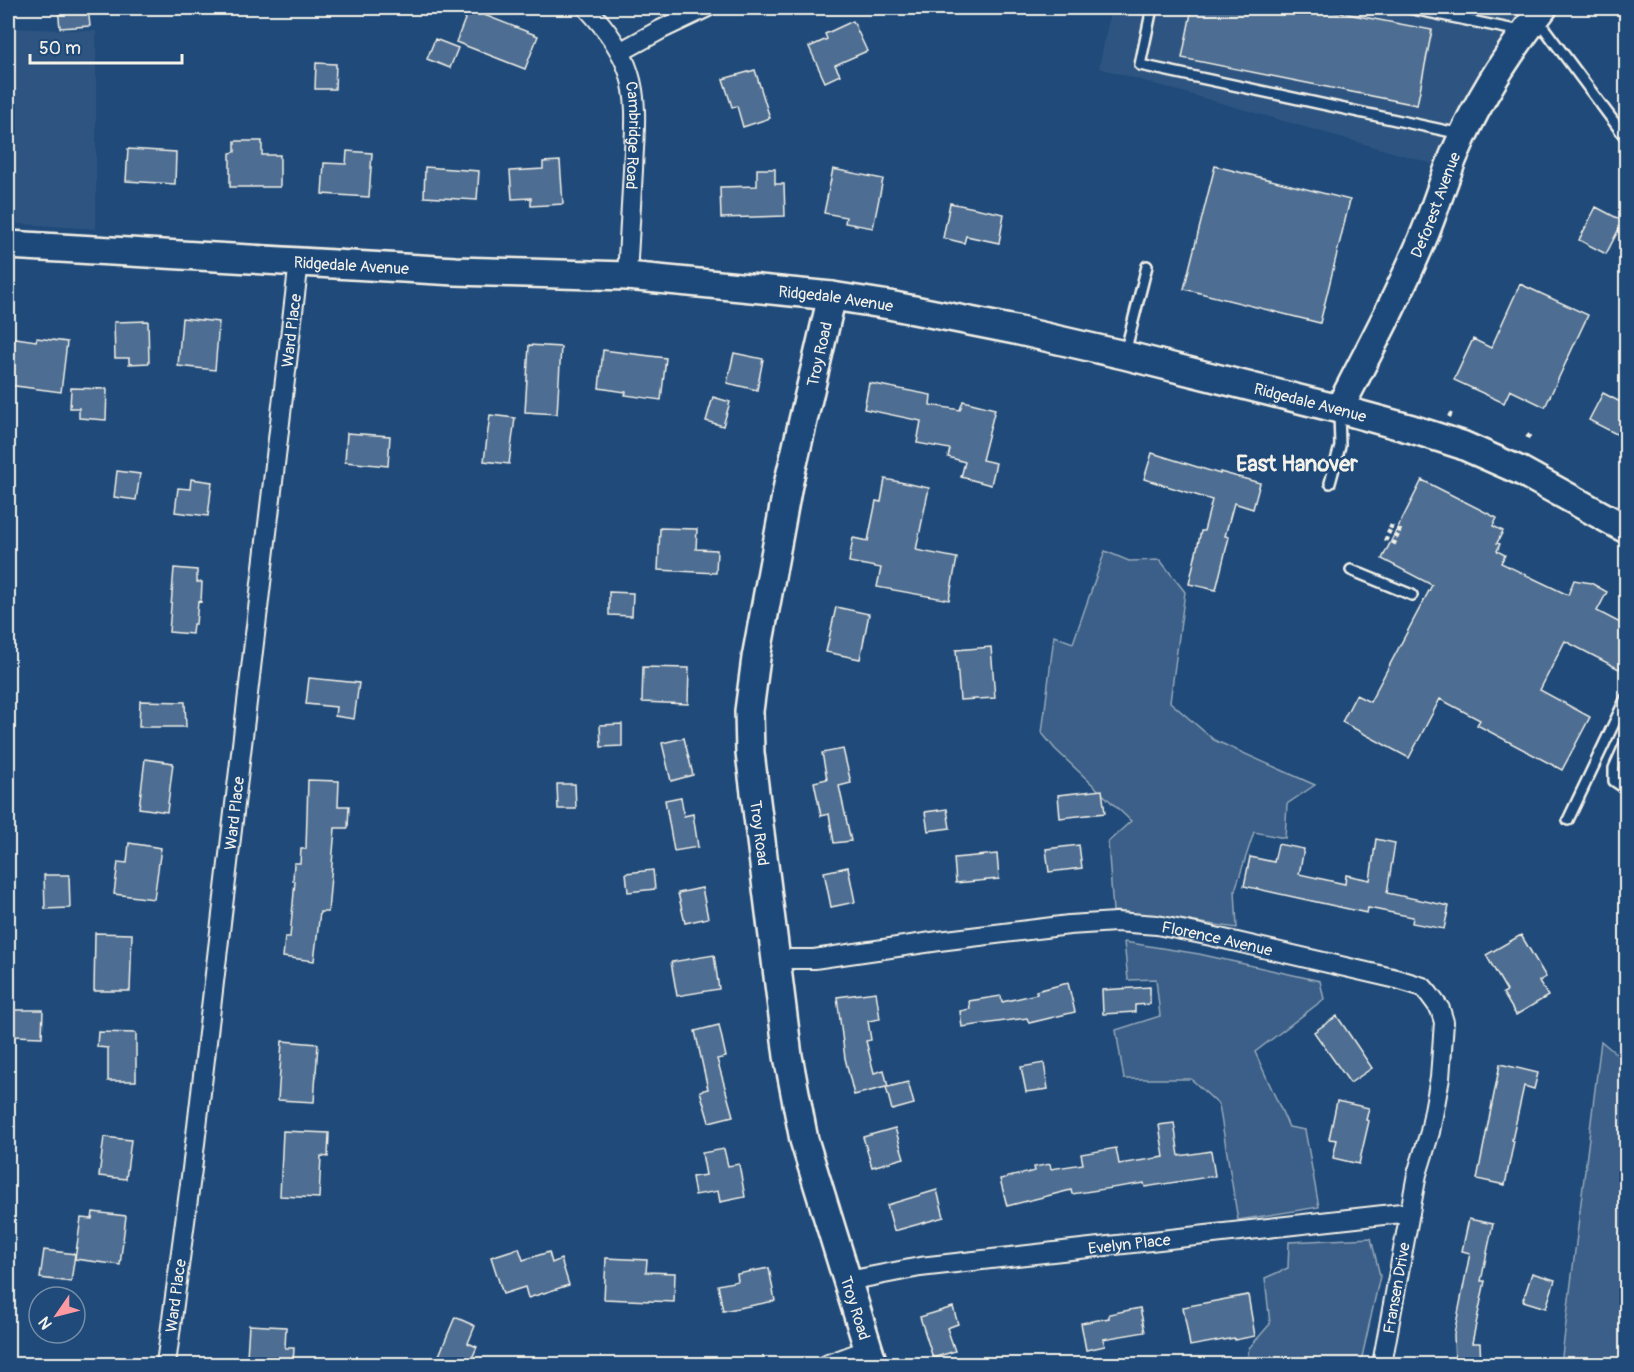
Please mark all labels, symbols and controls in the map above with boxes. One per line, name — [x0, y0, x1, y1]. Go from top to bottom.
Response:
scale bar — [30, 27, 182, 65]
text: 50 m — [39, 37, 81, 60]
street label: Cambridge Road — [621, 80, 644, 190]
street label: Deforest Avenue — [1407, 149, 1465, 261]
street label: Ridgedale Avenue — [293, 253, 410, 279]
street label: Ridgedale Avenue — [778, 282, 895, 317]
street label: Ward Place — [278, 293, 306, 369]
street label: Troy Road — [803, 320, 837, 389]
street label: Ridgedale Avenue — [1252, 379, 1369, 427]
district label: East Hanover — [1236, 450, 1359, 478]
street label: Ward Place — [221, 775, 249, 851]
street label: Troy Road — [745, 799, 773, 867]
street label: Florence Avenue — [1160, 917, 1274, 961]
street label: Evelyn Place — [1087, 1230, 1172, 1259]
street label: Fransen Drive — [1379, 1241, 1415, 1335]
street label: Ward Place — [161, 1258, 191, 1334]
street label: Troy Road — [835, 1274, 874, 1343]
north arrow — [27, 1285, 87, 1345]
text: N — [34, 1313, 57, 1333]

